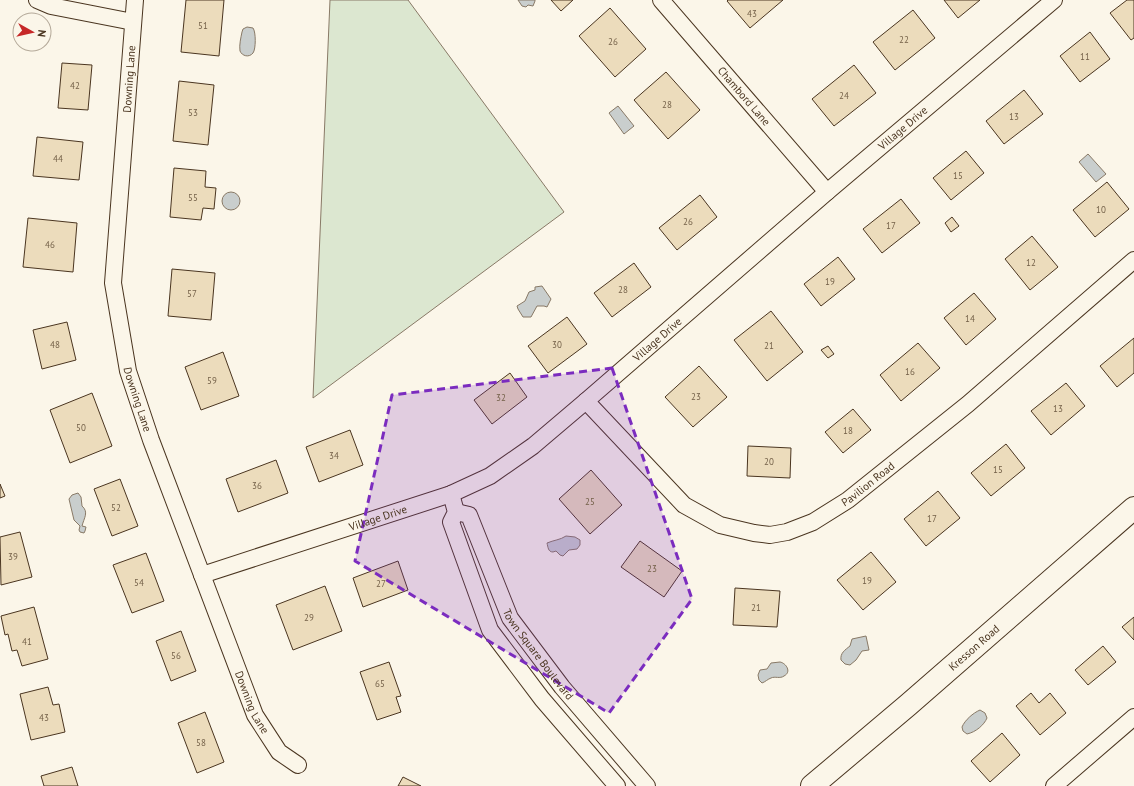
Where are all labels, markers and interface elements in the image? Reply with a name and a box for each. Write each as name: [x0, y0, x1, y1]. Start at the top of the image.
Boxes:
house number: 43: [747, 8, 757, 19]
north arrow: [12, 12, 52, 52]
house number: 51: [198, 20, 208, 31]
text: N: [34, 29, 49, 38]
house number: 22: [899, 34, 909, 45]
house number: 26: [608, 36, 618, 47]
street label: Downing Lane: [120, 44, 138, 113]
house number: 11: [1080, 51, 1090, 62]
street label: Chambord Lane: [715, 64, 774, 129]
house number: 42: [70, 80, 80, 91]
house number: 24: [839, 90, 849, 101]
house number: 28: [662, 99, 672, 110]
street label: Village Drive: [874, 103, 931, 153]
house number: 53: [188, 107, 198, 118]
house number: 13: [1009, 111, 1019, 122]
house number: 44: [53, 153, 63, 164]
house number: 15: [953, 170, 963, 181]
house number: 55: [188, 192, 198, 203]
house number: 10: [1096, 204, 1106, 215]
house number: 26: [683, 216, 693, 227]
house number: 17: [886, 220, 896, 231]
house number: 46: [45, 239, 55, 250]
house number: 12: [1026, 257, 1036, 268]
house number: 19: [825, 276, 835, 287]
house number: 28: [618, 284, 628, 295]
house number: 57: [187, 288, 197, 299]
house number: 14: [965, 313, 975, 324]
street label: Village Drive: [629, 314, 685, 365]
house number: 48: [50, 339, 60, 350]
house number: 30: [552, 339, 562, 350]
house number: 21: [764, 340, 774, 351]
street label: Downing Lane: [120, 366, 155, 434]
house number: 16: [905, 366, 915, 377]
house number: 59: [207, 375, 217, 386]
house number: 23: [691, 391, 701, 402]
house number: 32: [496, 392, 506, 403]
house number: 13: [1053, 403, 1063, 414]
house number: 50: [76, 422, 86, 433]
house number: 18: [843, 425, 853, 436]
house number: 34: [329, 450, 339, 461]
house number: 20: [764, 456, 774, 467]
street label: Pavilion Road: [839, 459, 897, 509]
house number: 15: [993, 464, 1003, 475]
house number: 36: [252, 480, 262, 491]
house number: 25: [585, 496, 595, 507]
house number: 52: [111, 502, 121, 513]
street label: Village Drive: [346, 502, 409, 534]
house number: 17: [927, 513, 937, 524]
house number: 39: [8, 551, 18, 562]
house number: 23: [647, 563, 657, 574]
house number: 19: [862, 575, 872, 586]
house number: 54: [134, 577, 144, 588]
house number: 27: [376, 578, 386, 589]
house number: 21: [751, 602, 761, 613]
street label: Town Square Boulevard: [500, 607, 577, 703]
house number: 29: [304, 612, 314, 623]
street label: Kresson Road: [945, 621, 1002, 674]
house number: 41: [22, 636, 32, 647]
house number: 56: [171, 650, 181, 661]
street label: Downing Lane: [232, 669, 272, 737]
house number: 65: [375, 678, 385, 689]
house number: 43: [39, 712, 49, 723]
house number: 58: [196, 737, 206, 748]

